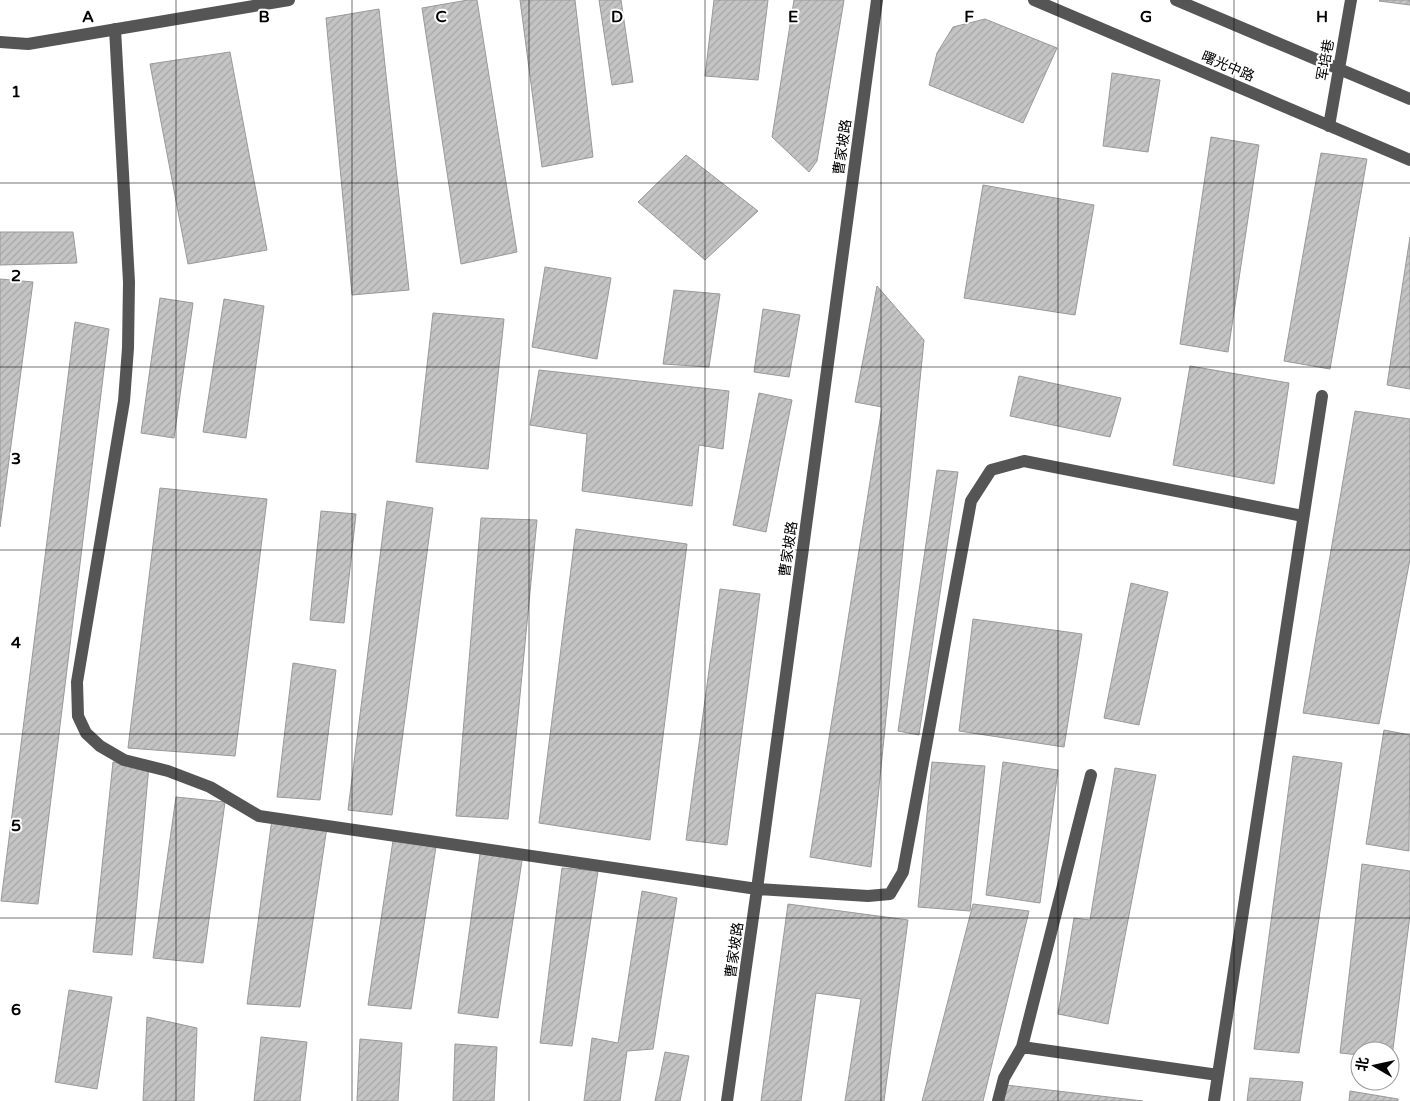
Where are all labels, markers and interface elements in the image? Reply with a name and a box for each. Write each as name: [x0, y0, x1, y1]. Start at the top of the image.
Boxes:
text: A: [82, 7, 94, 27]
text: B: [258, 7, 270, 27]
text: C: [435, 7, 447, 27]
text: D: [611, 7, 623, 27]
text: E: [788, 7, 798, 27]
text: F: [964, 7, 974, 27]
text: G: [1140, 7, 1152, 27]
text: H: [1316, 7, 1328, 27]
street label: 军培巷: [1313, 38, 1338, 82]
street label: 曙光中路: [1199, 48, 1257, 85]
text: 1: [11, 82, 21, 102]
street label: 曹家坡路: [830, 118, 855, 176]
text: 2: [11, 266, 21, 286]
text: 3: [11, 449, 21, 469]
street label: 曹家坡路: [776, 520, 801, 578]
text: 4: [11, 633, 21, 653]
text: 5: [11, 816, 21, 836]
street label: 曹家坡路: [722, 921, 747, 979]
text: 6: [11, 1000, 21, 1020]
north arrow: [1350, 1041, 1400, 1091]
text: 北: [1353, 1056, 1372, 1072]

